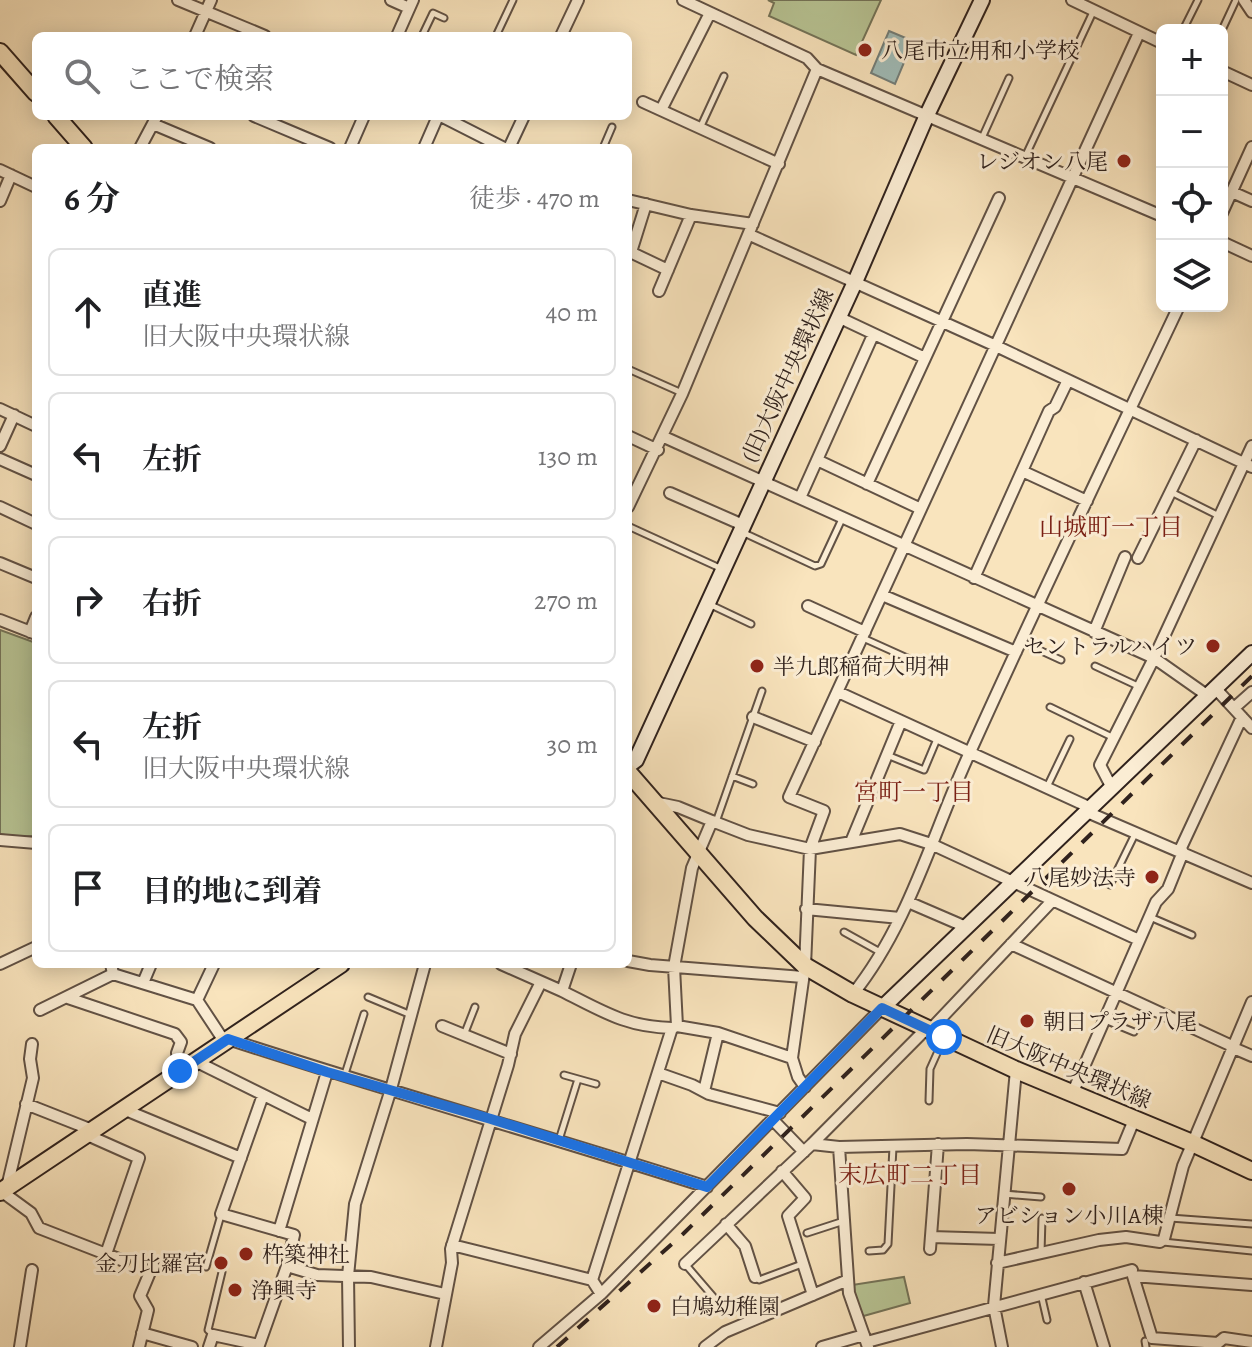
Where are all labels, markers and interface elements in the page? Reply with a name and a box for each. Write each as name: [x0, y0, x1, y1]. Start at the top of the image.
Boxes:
map controls: [1156, 24, 1228, 312]
button: +: [1156, 24, 1228, 96]
search box: [32, 32, 632, 120]
place label: 八尾市立用和小学校: [881, 36, 1079, 66]
marker: 八尾市立用和小学校: [856, 41, 874, 59]
icon: search: [60, 54, 104, 98]
text: ここで検索: [124, 59, 274, 99]
button: −: [1156, 96, 1228, 168]
place label: レジオン八尾: [977, 147, 1108, 177]
marker: レジオン八尾: [1115, 152, 1133, 170]
button: locate: [1156, 168, 1228, 240]
text: 6 分: [64, 175, 120, 222]
text: 徒歩 · 470 m: [469, 181, 600, 216]
button: layers: [1156, 240, 1228, 312]
text: 直進: [142, 275, 202, 315]
street label: (旧)大阪中央環状線: [735, 284, 841, 467]
icon: ahead: [66, 290, 110, 334]
text: 40 m: [546, 295, 598, 330]
text: 旧大阪中央環状線: [142, 319, 350, 354]
icon: left: [66, 434, 110, 478]
text: 左折: [142, 439, 202, 479]
text: 130 m: [538, 439, 598, 474]
district label: 山城町一丁目: [1039, 511, 1183, 543]
icon: right: [66, 578, 110, 622]
text: 右折: [142, 583, 202, 623]
text: 270 m: [534, 583, 598, 618]
place label: セントラルハイツ: [1023, 632, 1197, 662]
marker: セントラルハイツ: [1204, 637, 1222, 655]
place label: 半九郎稲荷大明神: [773, 652, 949, 682]
marker: 半九郎稲荷大明神: [748, 657, 766, 675]
text: 左折: [142, 707, 202, 747]
icon: left: [66, 722, 110, 766]
text: 30 m: [547, 727, 598, 762]
text: 旧大阪中央環状線: [142, 751, 350, 786]
district label: 宮町一丁目: [854, 776, 974, 808]
place label: 八尾妙法寺: [1026, 863, 1136, 893]
icon: arrive: [66, 866, 110, 910]
marker: 八尾妙法寺: [1143, 868, 1161, 886]
text: 目的地に到着: [142, 871, 322, 911]
place label: 朝日プラザ八尾: [1043, 1007, 1197, 1037]
marker: 朝日プラザ八尾: [1018, 1012, 1036, 1030]
route start: [926, 1019, 962, 1055]
street label: 旧大阪中央環状線: [982, 1020, 1155, 1116]
route end: [162, 1053, 198, 1089]
district label: 末広町二丁目: [838, 1159, 982, 1191]
marker: アビション小川A棟: [1060, 1180, 1078, 1198]
place label: アビション小川A棟: [975, 1201, 1163, 1231]
place label: 杵築神社: [262, 1240, 350, 1270]
marker: 杵築神社: [237, 1245, 255, 1263]
place label: 金刀比羅宮: [95, 1249, 205, 1279]
marker: 金刀比羅宮: [212, 1254, 230, 1272]
place label: 浄興寺: [251, 1276, 317, 1306]
marker: 浄興寺: [226, 1281, 244, 1299]
place label: 白鳩幼稚園: [670, 1292, 780, 1322]
marker: 白鳩幼稚園: [645, 1297, 663, 1315]

